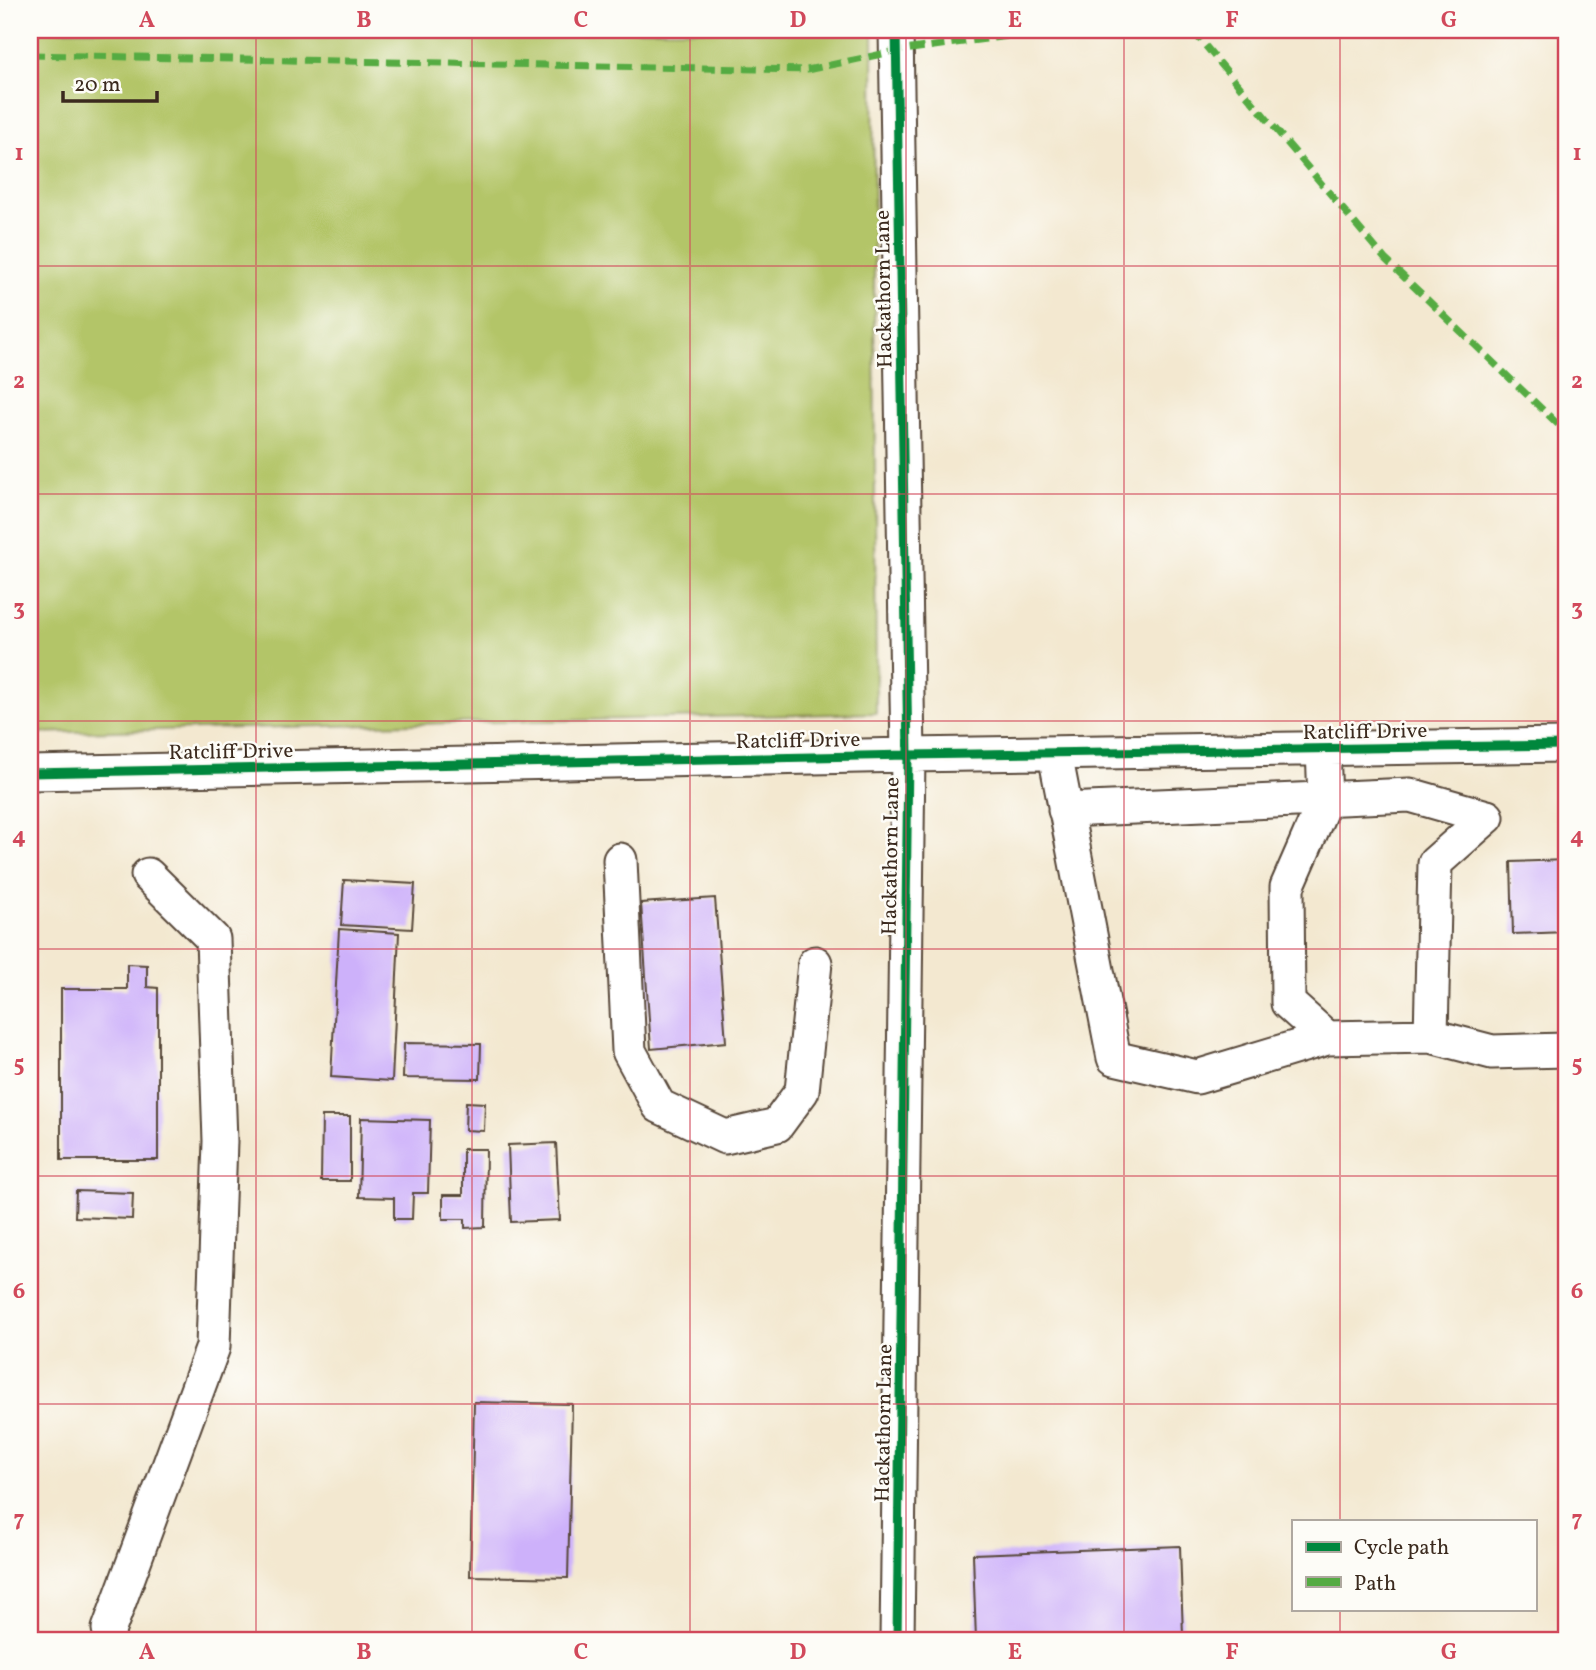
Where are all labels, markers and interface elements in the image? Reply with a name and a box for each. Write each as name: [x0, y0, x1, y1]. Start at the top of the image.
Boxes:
text: A: [139, 5, 155, 37]
text: B: [356, 5, 372, 37]
text: C: [574, 5, 588, 37]
text: D: [790, 5, 807, 37]
text: E: [1008, 5, 1022, 37]
text: F: [1225, 5, 1239, 37]
text: G: [1441, 5, 1457, 37]
scale bar: [63, 60, 158, 104]
text: 20 m: [74, 71, 120, 100]
text: 1: [14, 138, 24, 170]
text: 1: [1572, 138, 1582, 170]
street label: Hackathorn Lane: [869, 210, 900, 368]
text: 2: [13, 366, 25, 398]
text: 2: [1571, 366, 1583, 398]
text: 3: [13, 593, 25, 625]
text: 3: [1571, 593, 1583, 625]
street label: Ratcliff Drive: [1302, 717, 1428, 748]
street label: Ratcliff Drive: [735, 726, 861, 757]
street label: Ratcliff Drive: [168, 737, 294, 768]
street label: Hackathorn Lane: [876, 777, 907, 935]
text: 4: [12, 821, 26, 853]
text: 4: [1570, 821, 1584, 853]
text: 5: [13, 1049, 25, 1081]
text: 5: [1571, 1049, 1583, 1081]
text: 6: [13, 1276, 25, 1308]
text: 6: [1571, 1276, 1583, 1308]
street label: Hackathorn Lane: [869, 1344, 900, 1502]
text: 7: [14, 1504, 25, 1536]
text: 7: [1572, 1504, 1583, 1536]
legend: [1292, 1520, 1536, 1610]
text: Cycle path: [1354, 1534, 1449, 1563]
text: Path: [1354, 1570, 1396, 1599]
text: A: [139, 1637, 155, 1669]
text: B: [356, 1637, 372, 1669]
text: C: [574, 1637, 588, 1669]
text: D: [790, 1637, 807, 1669]
text: E: [1008, 1637, 1022, 1669]
text: F: [1225, 1637, 1239, 1669]
text: G: [1441, 1637, 1457, 1669]

